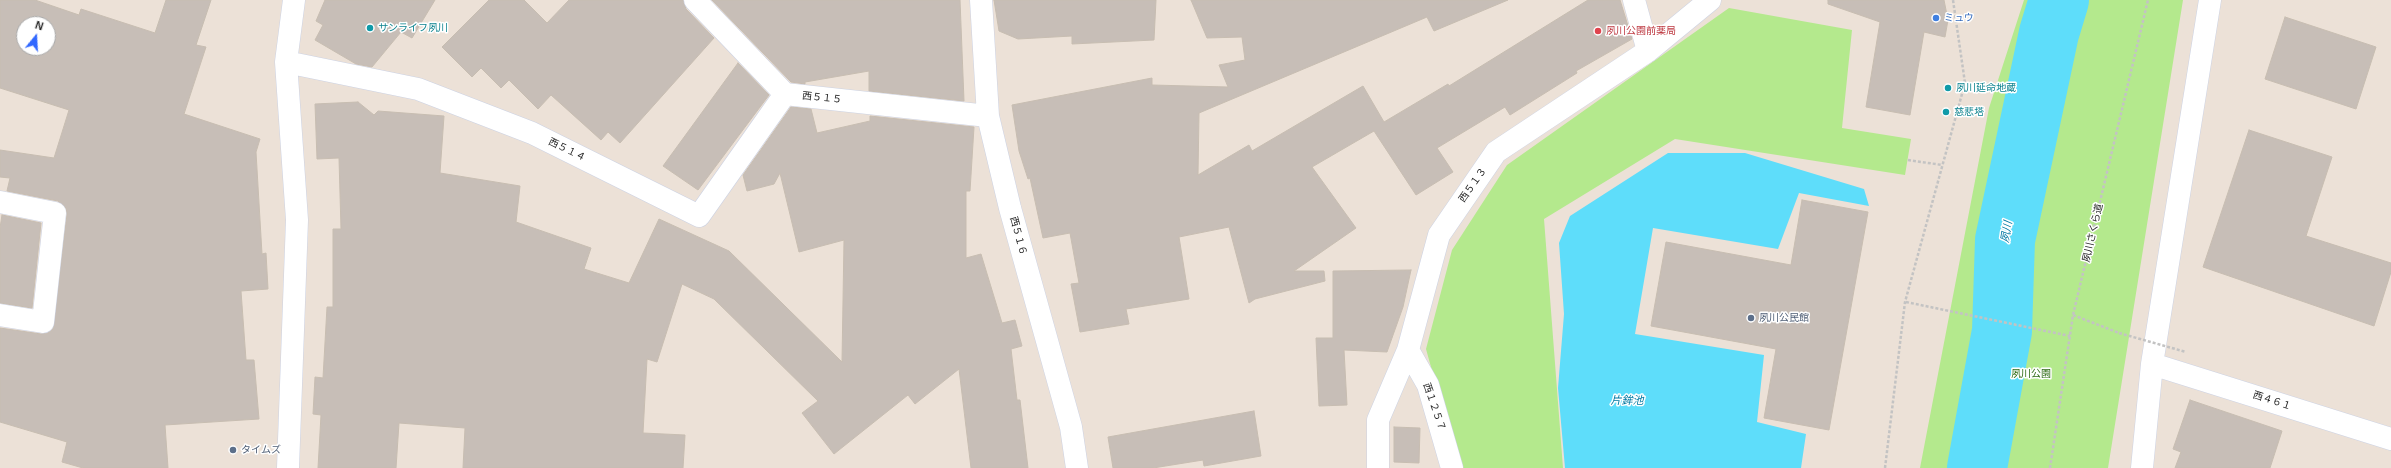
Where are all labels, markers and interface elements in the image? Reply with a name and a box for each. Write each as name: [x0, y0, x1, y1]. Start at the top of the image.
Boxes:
place label: ミュウ: [1944, 12, 1974, 24]
marker: ミュウ: [1931, 13, 1941, 23]
north arrow: [16, 16, 56, 56]
text: N: [34, 19, 45, 32]
place label: サンライフ夙川: [378, 22, 448, 34]
marker: サンライフ夙川: [365, 23, 375, 33]
place label: 夙川公園前薬局: [1606, 25, 1676, 37]
marker: 夙川公園前薬局: [1593, 26, 1603, 36]
place label: 夙川延命地蔵: [1956, 82, 2016, 94]
marker: 夙川延命地蔵: [1943, 83, 1953, 93]
street label: 西５１５: [801, 90, 843, 106]
place label: 慈悲塔: [1954, 106, 1984, 118]
marker: 慈悲塔: [1941, 107, 1951, 117]
street label: 西５１４: [546, 136, 588, 164]
street label: 西５１３: [1457, 165, 1489, 205]
street label: 夙川さくら道: [2080, 202, 2106, 264]
street label: 西５１６: [1007, 215, 1029, 257]
water label: 夙川: [1999, 220, 2015, 244]
place label: 夙川公民館: [1759, 312, 1809, 324]
marker: 夙川公民館: [1746, 313, 1756, 323]
park label: 夙川公園: [2011, 368, 2051, 380]
street label: 西１２５７: [1420, 381, 1448, 433]
street label: 西４６１: [2251, 389, 2293, 413]
water label: 片鉾池: [1611, 394, 1643, 408]
place label: タイムズ: [241, 444, 281, 456]
marker: タイムズ: [228, 445, 238, 455]

